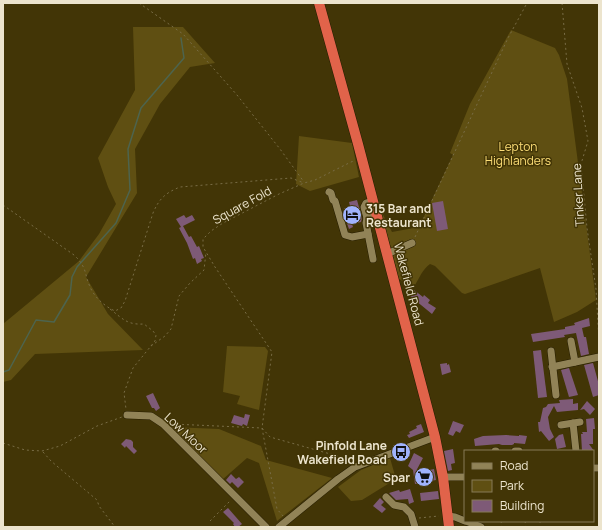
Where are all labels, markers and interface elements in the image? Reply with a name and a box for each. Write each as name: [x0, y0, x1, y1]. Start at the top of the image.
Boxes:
park label: Lepton Highlanders: [485, 138, 551, 169]
street label: Tinker Lane: [568, 163, 588, 227]
street label: Square Fold: [210, 182, 274, 228]
place label: 315 Bar and Restaurant: [366, 200, 432, 231]
hotel icon: 315 Bar and Restaurant: [341, 204, 363, 226]
street label: Wakefield Road: [390, 241, 428, 327]
street label: Low Moor: [161, 409, 212, 458]
place label: Pinfold Lane Wakefield Road: [297, 437, 387, 468]
bus stop icon: Pinfold Lane Wakefield Road: [390, 441, 412, 463]
legend: [464, 450, 594, 522]
text: Road: [500, 457, 528, 474]
supermarket icon: Spar: [413, 466, 435, 488]
place label: Spar: [383, 469, 410, 486]
text: Park: [500, 477, 525, 494]
text: Building: [500, 497, 544, 514]

